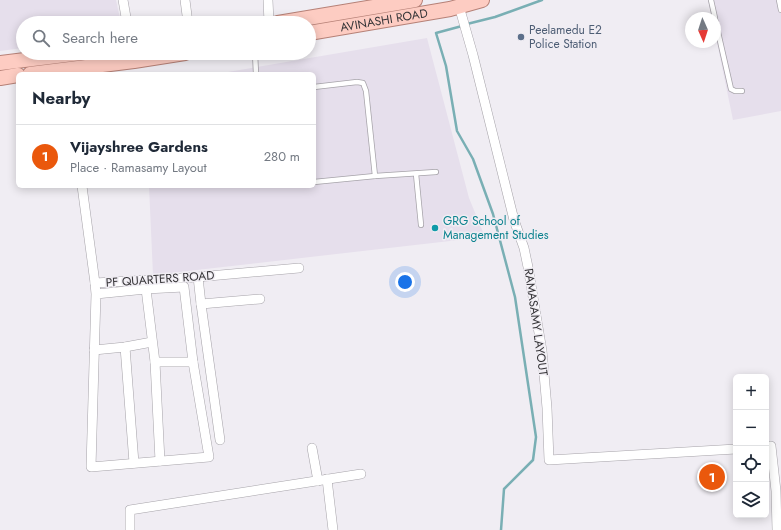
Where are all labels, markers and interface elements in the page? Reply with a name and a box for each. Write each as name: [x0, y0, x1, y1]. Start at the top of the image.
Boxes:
street label: AVINASHI ROAD: [339, 4, 429, 37]
north arrow: [685, 12, 721, 48]
search box: [16, 16, 316, 60]
place label: Peelamedu E2 Police Station: [529, 21, 602, 53]
icon: search: [30, 27, 52, 49]
text: Search here: [62, 27, 138, 49]
marker: Peelamedu E2 Police Station: [516, 32, 526, 42]
text: Nearby: [32, 86, 90, 110]
text: Vijayshree Gardens: [70, 136, 208, 158]
text: 1: [42, 147, 48, 166]
text: 280 m: [264, 147, 300, 166]
text: Place · Ramasamy Layout: [70, 158, 207, 177]
place label: GRG School of Management Studies: [443, 212, 549, 244]
marker: GRG School of Management Studies: [430, 223, 440, 233]
street label: PF QUARTERS ROAD: [105, 266, 215, 292]
street label: RAMASAMY LAYOUT: [520, 267, 553, 377]
your location: [395, 272, 415, 292]
map controls: [733, 374, 769, 518]
button: +: [733, 374, 769, 410]
button: −: [733, 410, 769, 446]
button: locate: [733, 446, 769, 482]
pin: 1: [699, 462, 725, 492]
button: layers: [733, 482, 769, 518]

